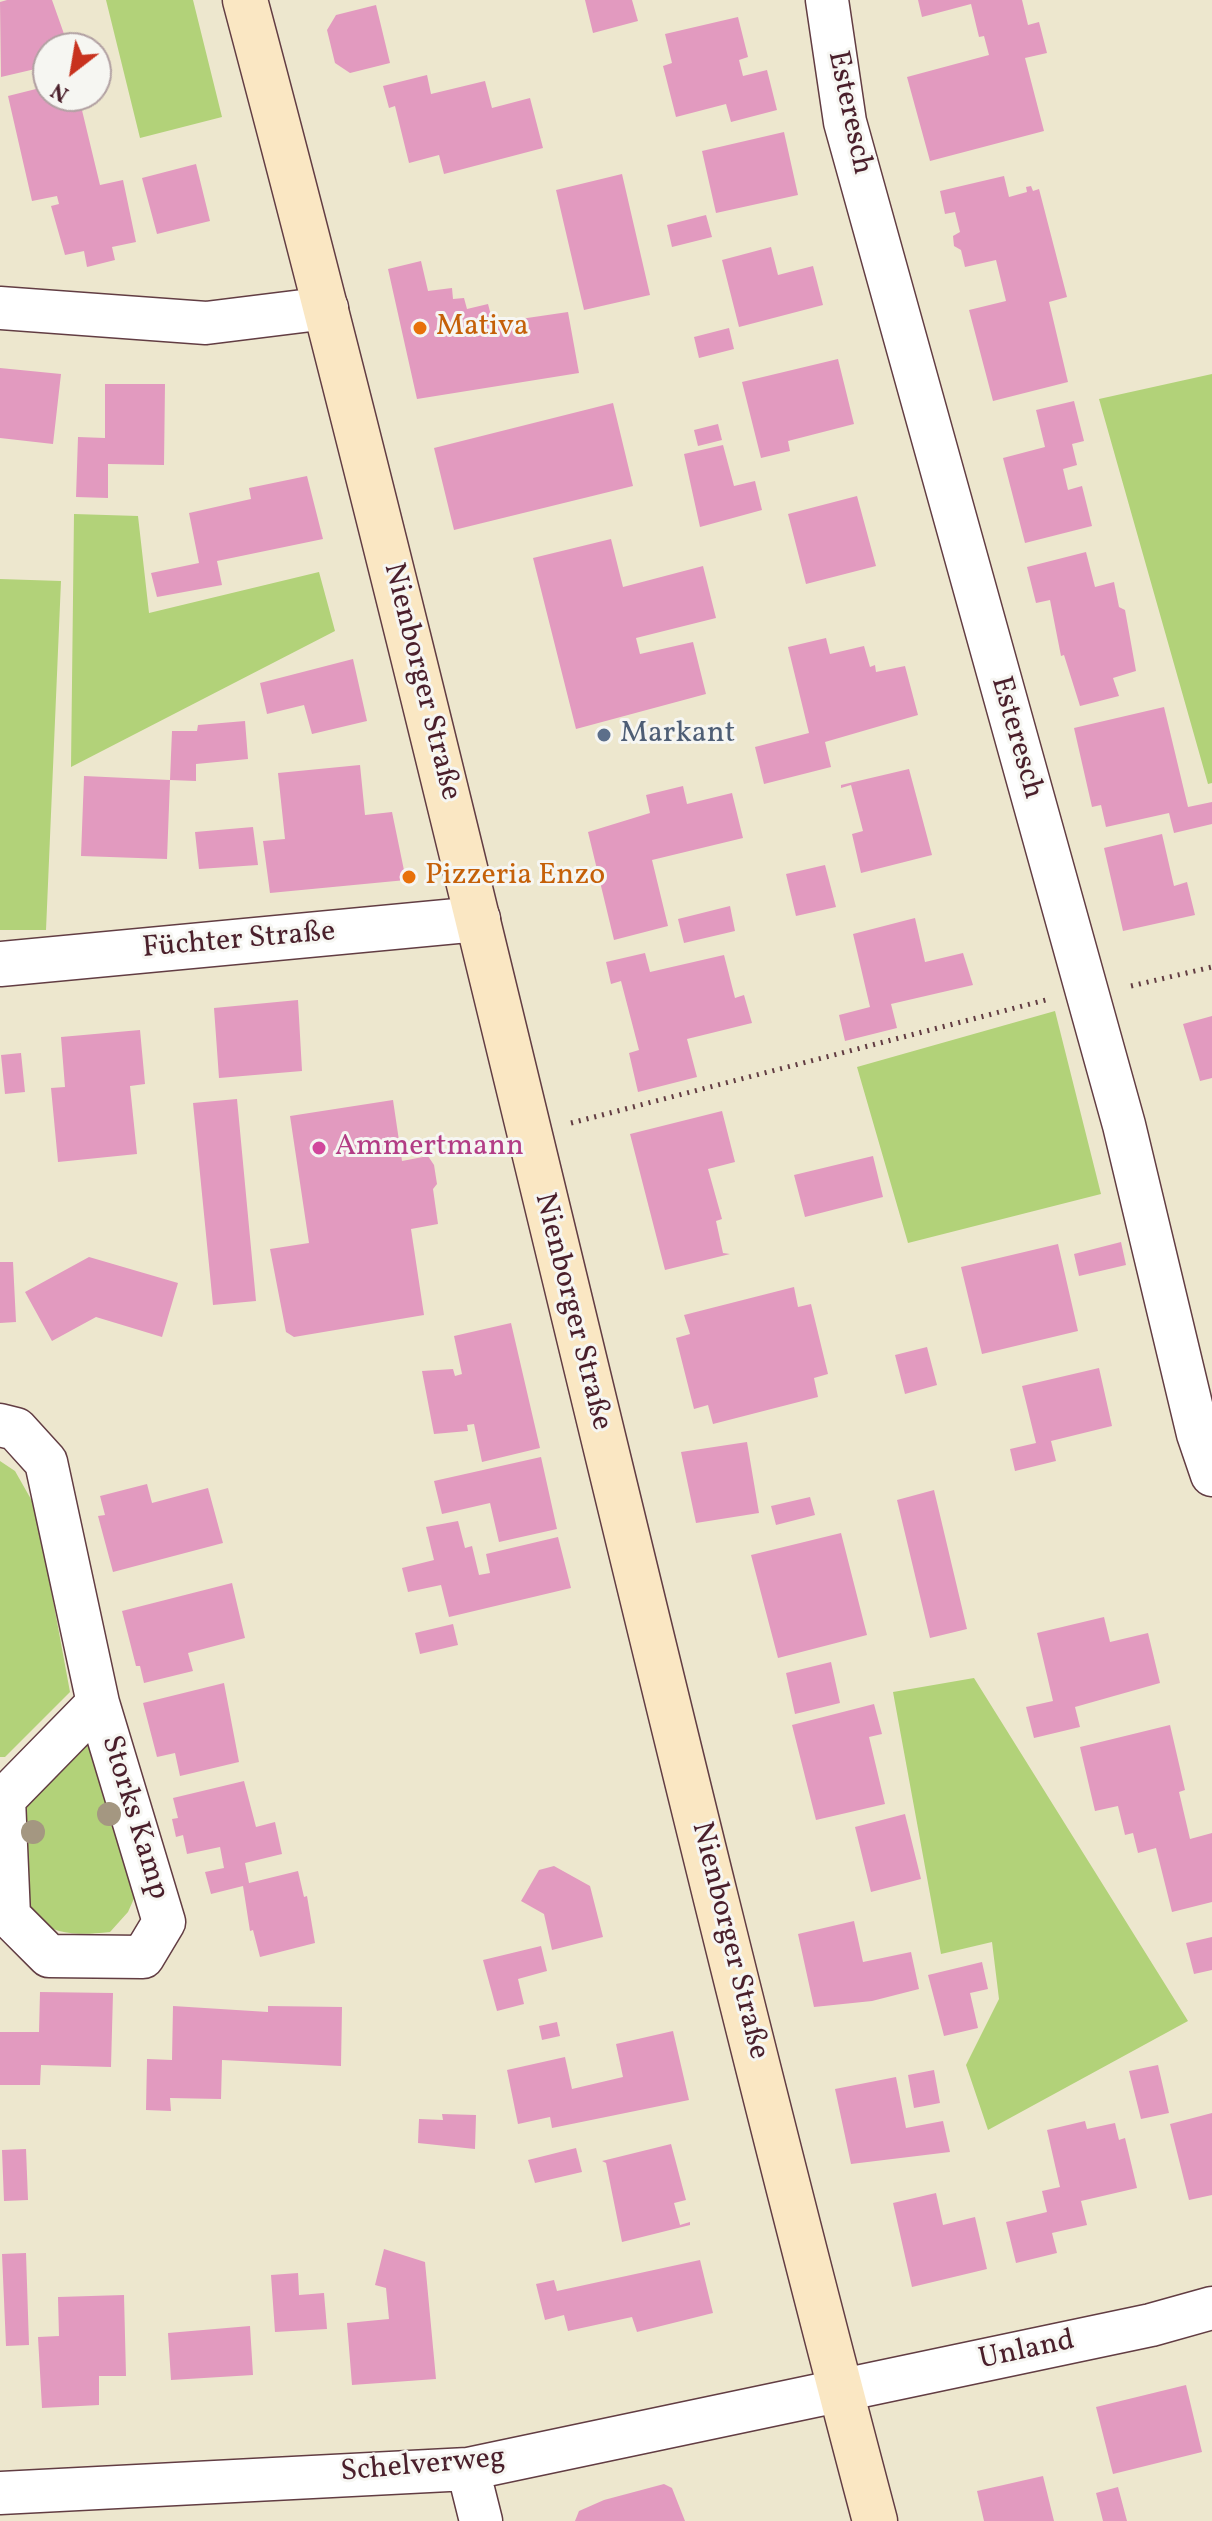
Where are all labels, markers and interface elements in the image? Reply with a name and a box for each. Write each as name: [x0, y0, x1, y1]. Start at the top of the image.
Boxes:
north arrow: [32, 32, 112, 112]
street label: Esteresch: [817, 48, 879, 178]
text: N: [46, 74, 75, 109]
place label: Mativa: [436, 310, 529, 346]
marker: Mativa: [411, 319, 429, 337]
street label: Nienborger Straße: [373, 560, 467, 804]
street label: Esteresch: [980, 673, 1050, 803]
place label: Markant: [620, 717, 735, 753]
marker: Markant: [595, 726, 613, 744]
place label: Pizzeria Enzo: [425, 859, 605, 895]
marker: Pizzeria Enzo: [400, 868, 418, 886]
street label: Füchter Straße: [141, 916, 337, 968]
place label: Ammertmann: [335, 1130, 524, 1166]
marker: Ammertmann: [310, 1139, 328, 1157]
street label: Nienborger Straße: [524, 1190, 618, 1434]
street label: Storks Kamp: [91, 1732, 175, 1904]
street label: Nienborger Straße: [681, 1819, 775, 2063]
street label: Unland: [976, 2324, 1078, 2380]
street label: Schelverweg: [339, 2442, 507, 2492]

